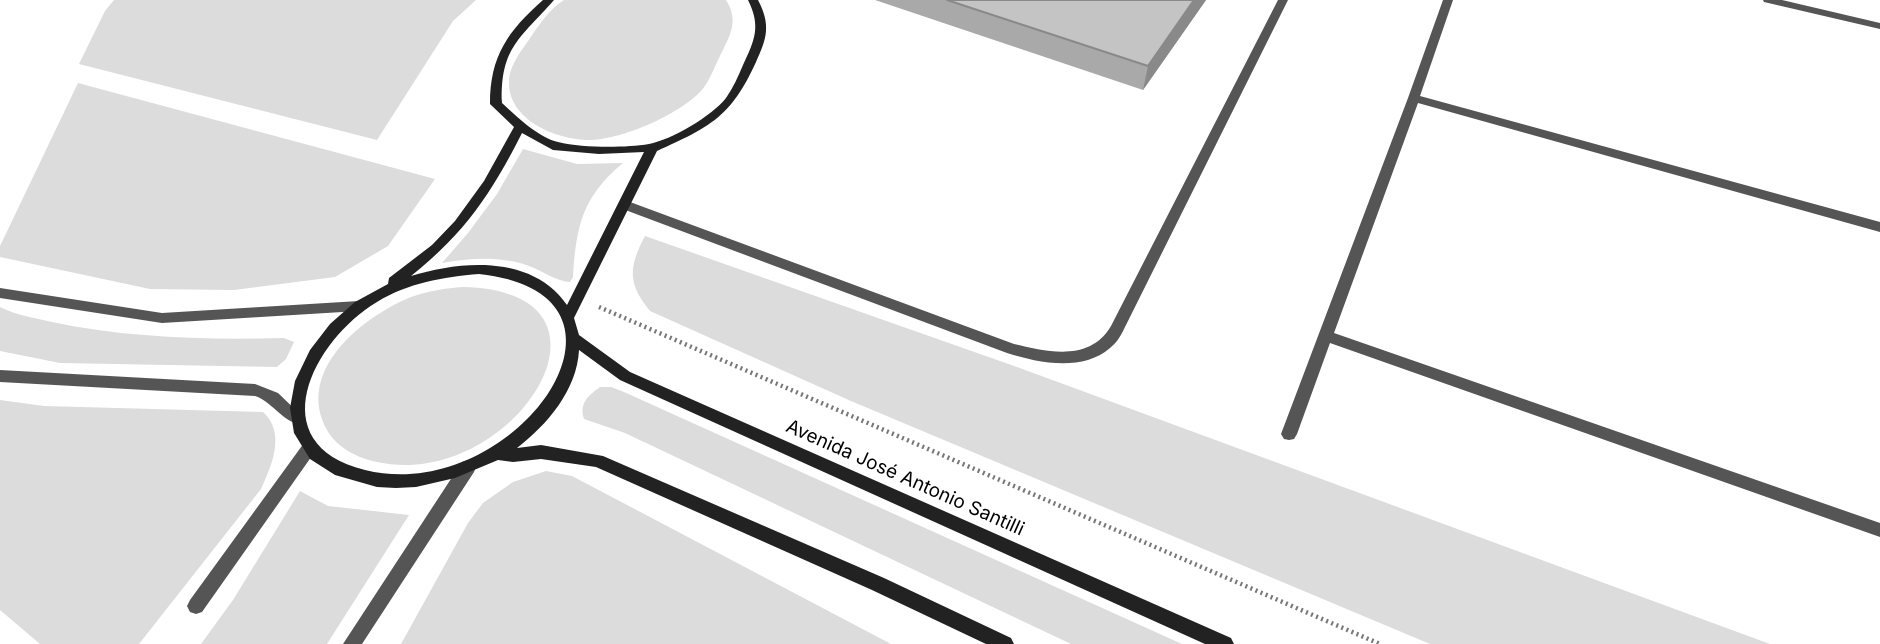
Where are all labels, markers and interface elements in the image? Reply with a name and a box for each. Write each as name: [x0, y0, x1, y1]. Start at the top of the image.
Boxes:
street label: Avenida José Antonio Santilli: [782, 415, 1028, 541]

